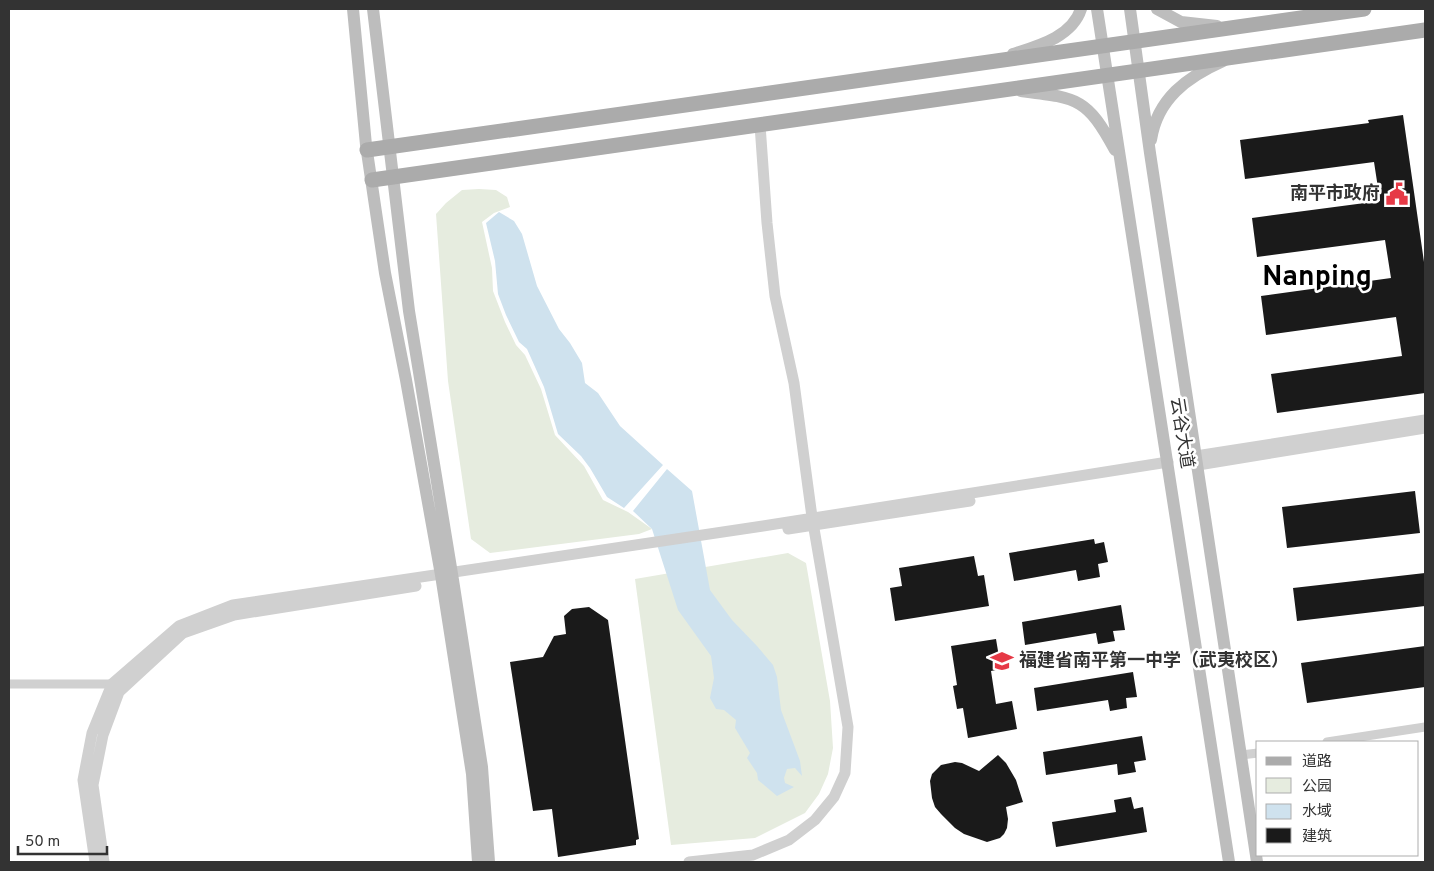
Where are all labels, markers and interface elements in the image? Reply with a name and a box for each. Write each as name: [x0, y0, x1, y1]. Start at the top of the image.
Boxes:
public building icon: 南平市政府: [1384, 181, 1410, 207]
place label: 南平市政府: [1290, 182, 1380, 206]
district label: Nanping: [1262, 260, 1372, 296]
street label: 云谷大道: [1164, 396, 1198, 470]
school or university icon: 福建省南平第一中学（武夷校区）: [989, 648, 1015, 674]
place label: 福建省南平第一中学（武夷校区）: [1019, 650, 1289, 673]
legend: [1256, 741, 1419, 856]
text: 道路: [1302, 753, 1332, 772]
text: 公园: [1302, 778, 1332, 797]
text: 水域: [1302, 803, 1332, 822]
scale bar: [18, 824, 106, 856]
text: 建筑: [1302, 828, 1332, 847]
text: 50 m: [25, 833, 60, 852]

